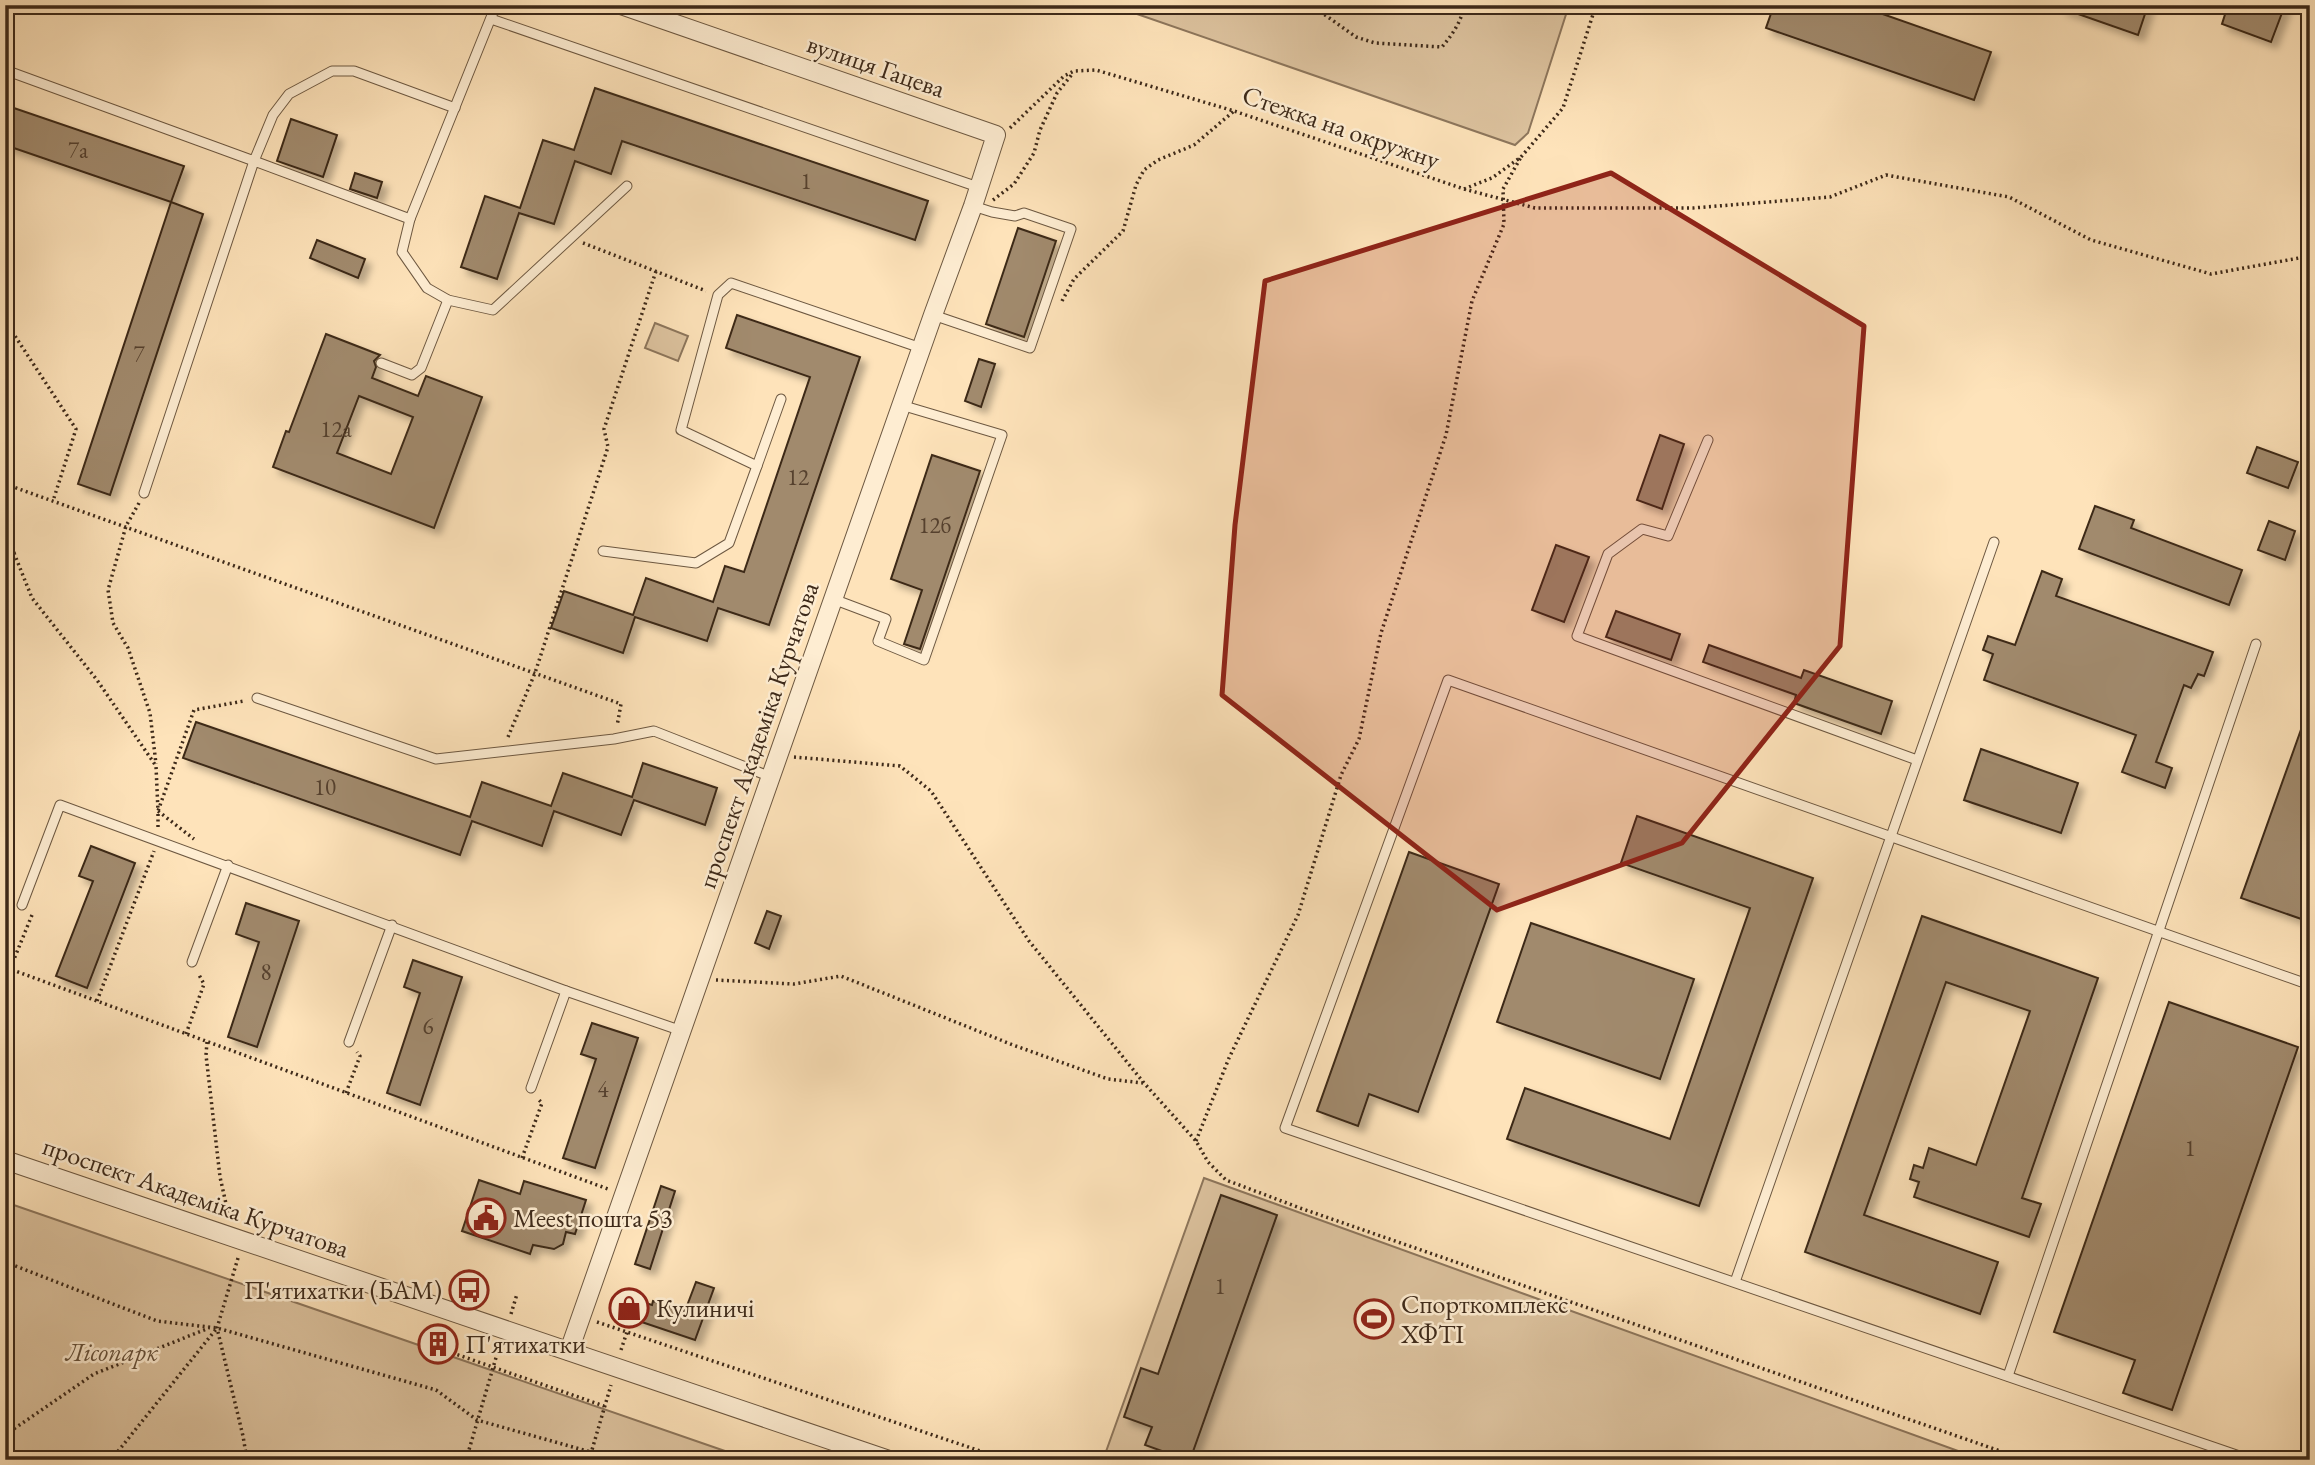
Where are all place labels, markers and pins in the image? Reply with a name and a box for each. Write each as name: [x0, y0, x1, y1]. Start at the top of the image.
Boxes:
public building icon: Meest пошта 53: [465, 1197, 507, 1239]
place label: Meest пошта 53: [513, 1201, 673, 1235]
bus stop icon: П'ятихатки (БАМ): [448, 1269, 490, 1311]
place label: П'ятихатки (БАМ): [244, 1273, 442, 1307]
shop icon: Кулиничі: [608, 1287, 650, 1329]
place label: Спорткомплекс ХФТІ: [1400, 1287, 1569, 1351]
place label: Кулиничі: [656, 1291, 754, 1325]
sports icon: Спорткомплекс ХФТІ: [1353, 1298, 1395, 1340]
building icon: П'ятихатки: [417, 1323, 459, 1365]
place label: П'ятихатки: [465, 1327, 586, 1361]

